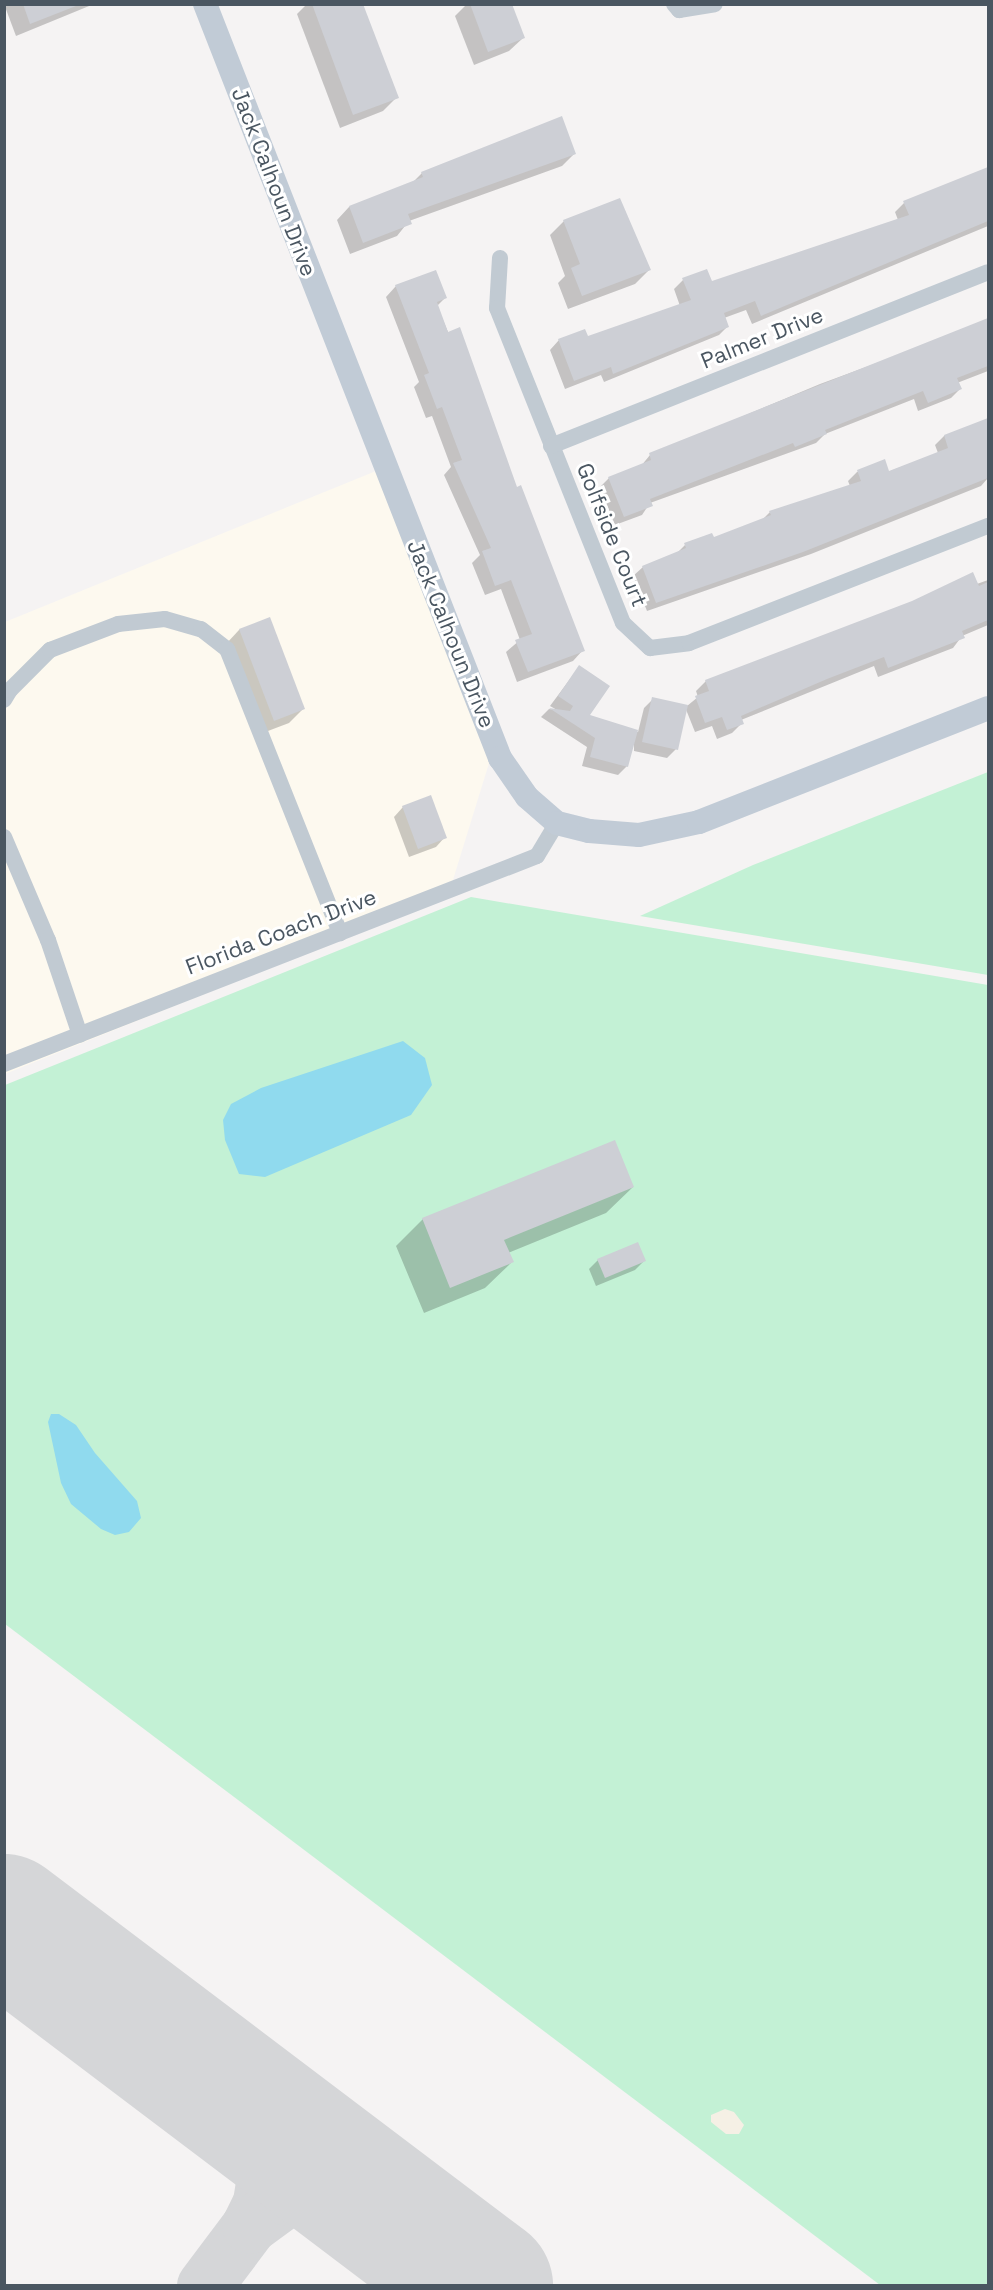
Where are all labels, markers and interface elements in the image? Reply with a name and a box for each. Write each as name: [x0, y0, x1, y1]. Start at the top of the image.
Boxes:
street label: Jack Calhoun Drive: [226, 84, 322, 280]
street label: Palmer Drive: [697, 301, 827, 375]
street label: Golfside Court: [571, 459, 653, 611]
street label: Jack Calhoun Drive: [401, 536, 501, 732]
street label: Florida Coach Drive: [182, 883, 380, 981]

